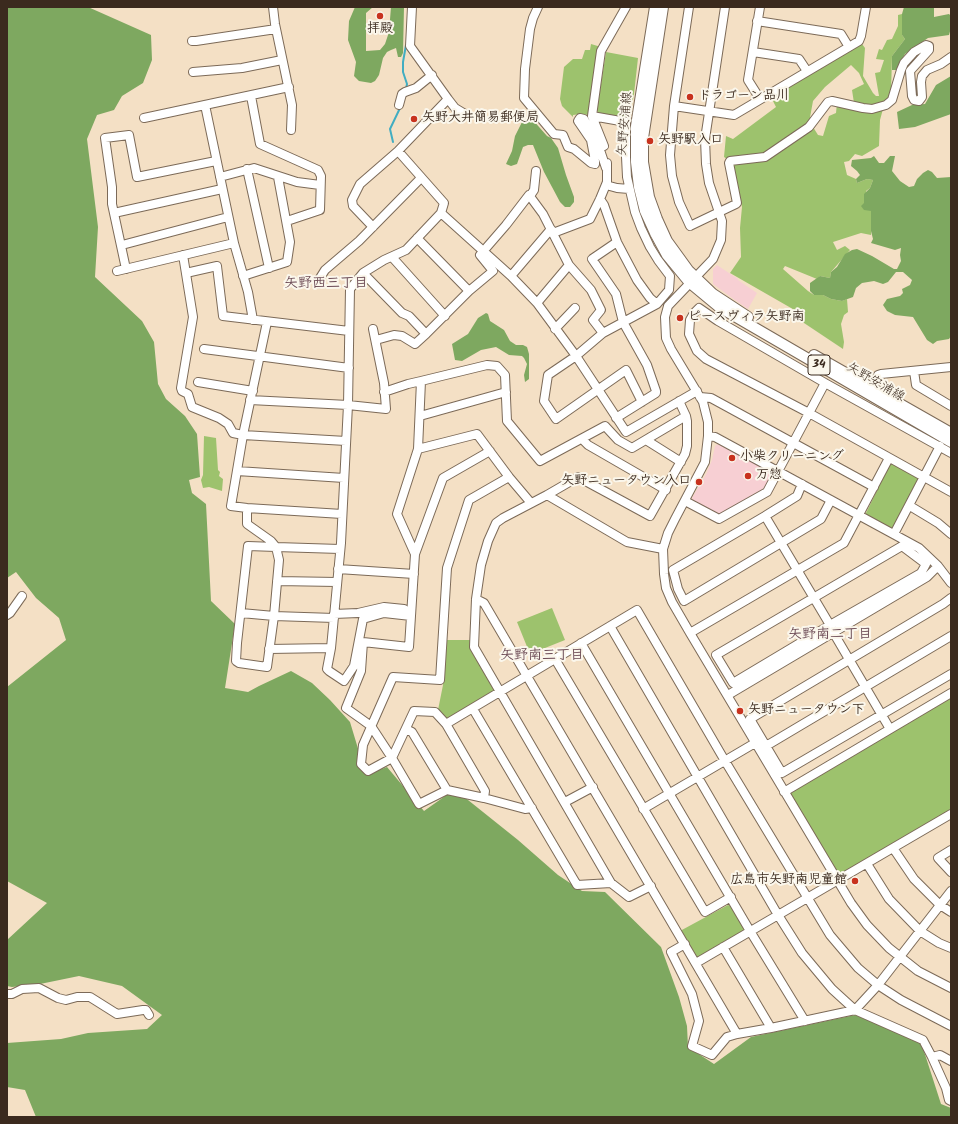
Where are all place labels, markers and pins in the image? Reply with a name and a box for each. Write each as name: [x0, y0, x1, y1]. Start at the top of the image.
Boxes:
marker: 拝殿: [375, 11, 385, 21]
place label: 拝殿: [367, 22, 393, 38]
place label: ドラゴーン品川: [698, 89, 789, 105]
marker: ドラゴーン品川: [685, 92, 695, 102]
place label: 矢野大井簡易郵便局: [422, 111, 539, 127]
marker: 矢野大井簡易郵便局: [409, 114, 419, 124]
place label: 矢野駅入口: [658, 133, 723, 149]
marker: 矢野駅入口: [645, 136, 655, 146]
place label: ピースヴィラ矢野南: [688, 310, 804, 326]
marker: ピースヴィラ矢野南: [675, 313, 685, 323]
place label: 小柴クリーニング: [740, 450, 844, 466]
marker: 小柴クリーニング: [727, 453, 737, 463]
place label: 万惣: [756, 468, 782, 484]
marker: 万惣: [743, 471, 753, 481]
place label: 矢野ニュータウン入口: [561, 474, 691, 490]
marker: 矢野ニュータウン入口: [694, 477, 704, 487]
place label: 矢野ニュータウン下: [748, 703, 865, 719]
marker: 矢野ニュータウン下: [735, 706, 745, 716]
place label: 広島市矢野南児童館: [730, 873, 847, 889]
marker: 広島市矢野南児童館: [850, 876, 860, 886]

